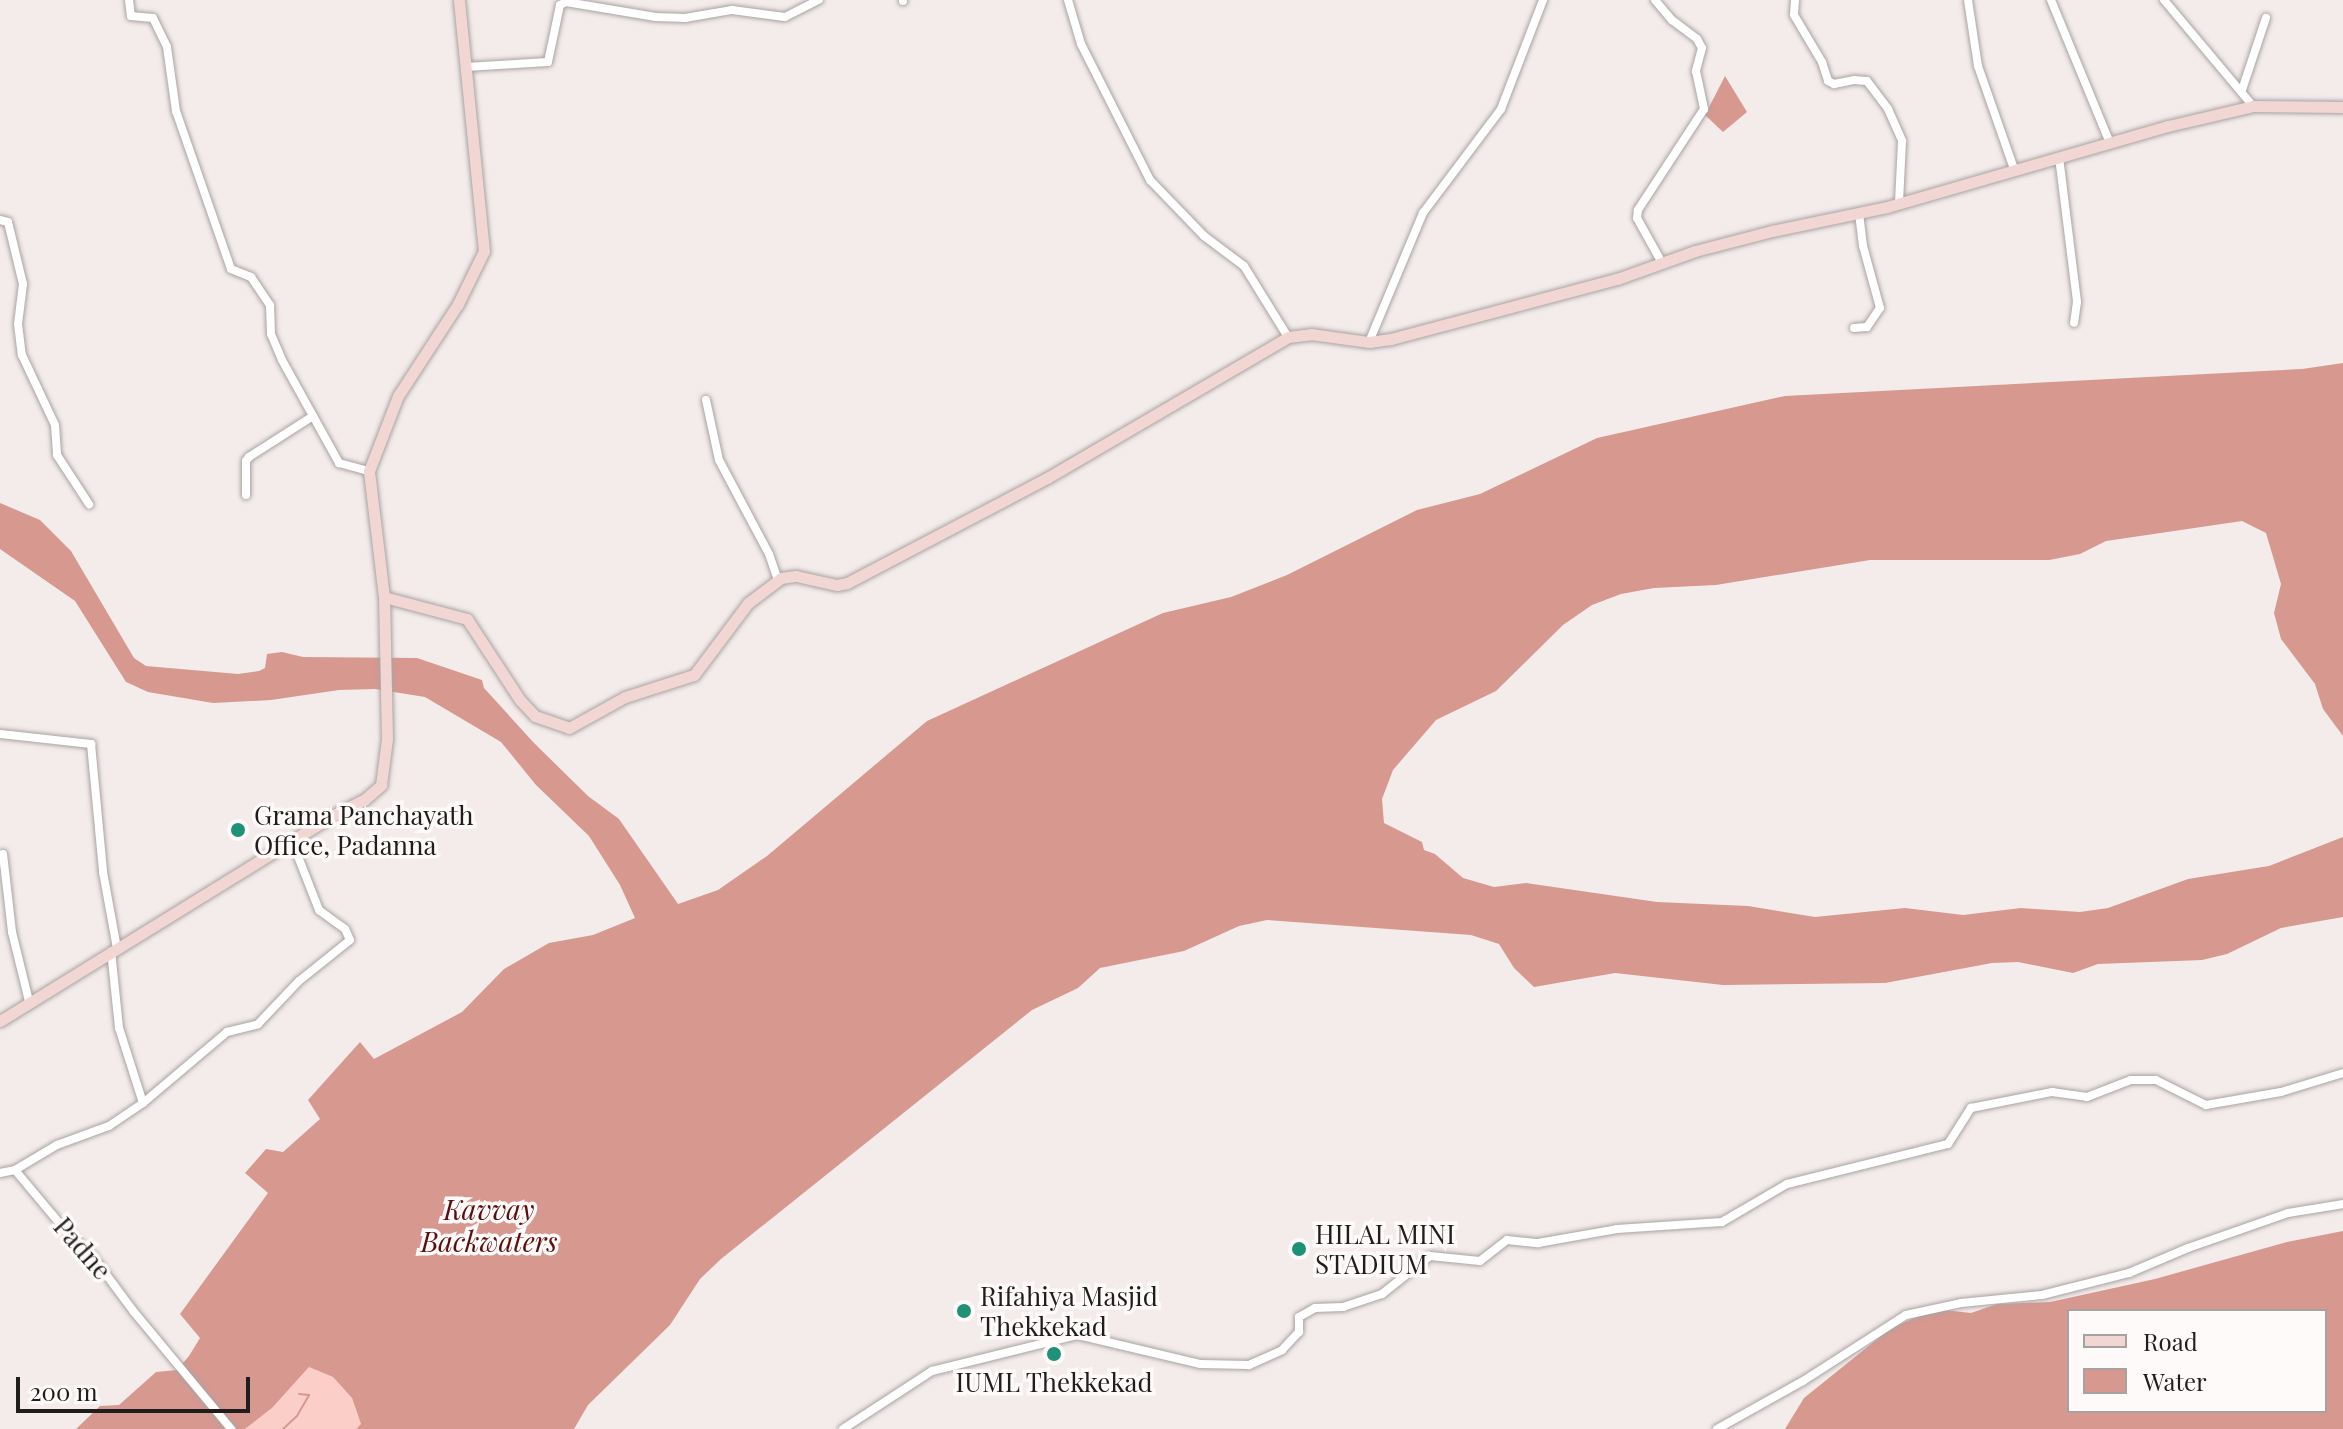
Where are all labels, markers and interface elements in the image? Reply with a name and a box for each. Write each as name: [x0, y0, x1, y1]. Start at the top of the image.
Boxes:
place label: Grama Panchayath Office, Padanna: [254, 799, 474, 860]
marker: Grama Panchayath Office, Padanna: [229, 821, 247, 839]
water label: Kavvay Backwaters: [421, 1192, 557, 1258]
street label: Padne: [48, 1211, 118, 1285]
place label: HILAL MINI STADIUM: [1315, 1218, 1455, 1280]
marker: HILAL MINI STADIUM: [1290, 1240, 1308, 1258]
place label: Rifahiya Masjid Thekkekad: [980, 1280, 1158, 1342]
marker: Rifahiya Masjid Thekkekad: [955, 1302, 973, 1320]
legend: [2067, 1309, 2327, 1413]
text: Road: [2143, 1325, 2198, 1357]
marker: IUML Thekkekad: [1045, 1345, 1063, 1363]
scale bar: [20, 1361, 254, 1411]
text: Water: [2143, 1365, 2207, 1397]
place label: IUML Thekkekad: [955, 1366, 1153, 1398]
text: 200 m: [30, 1375, 98, 1407]

